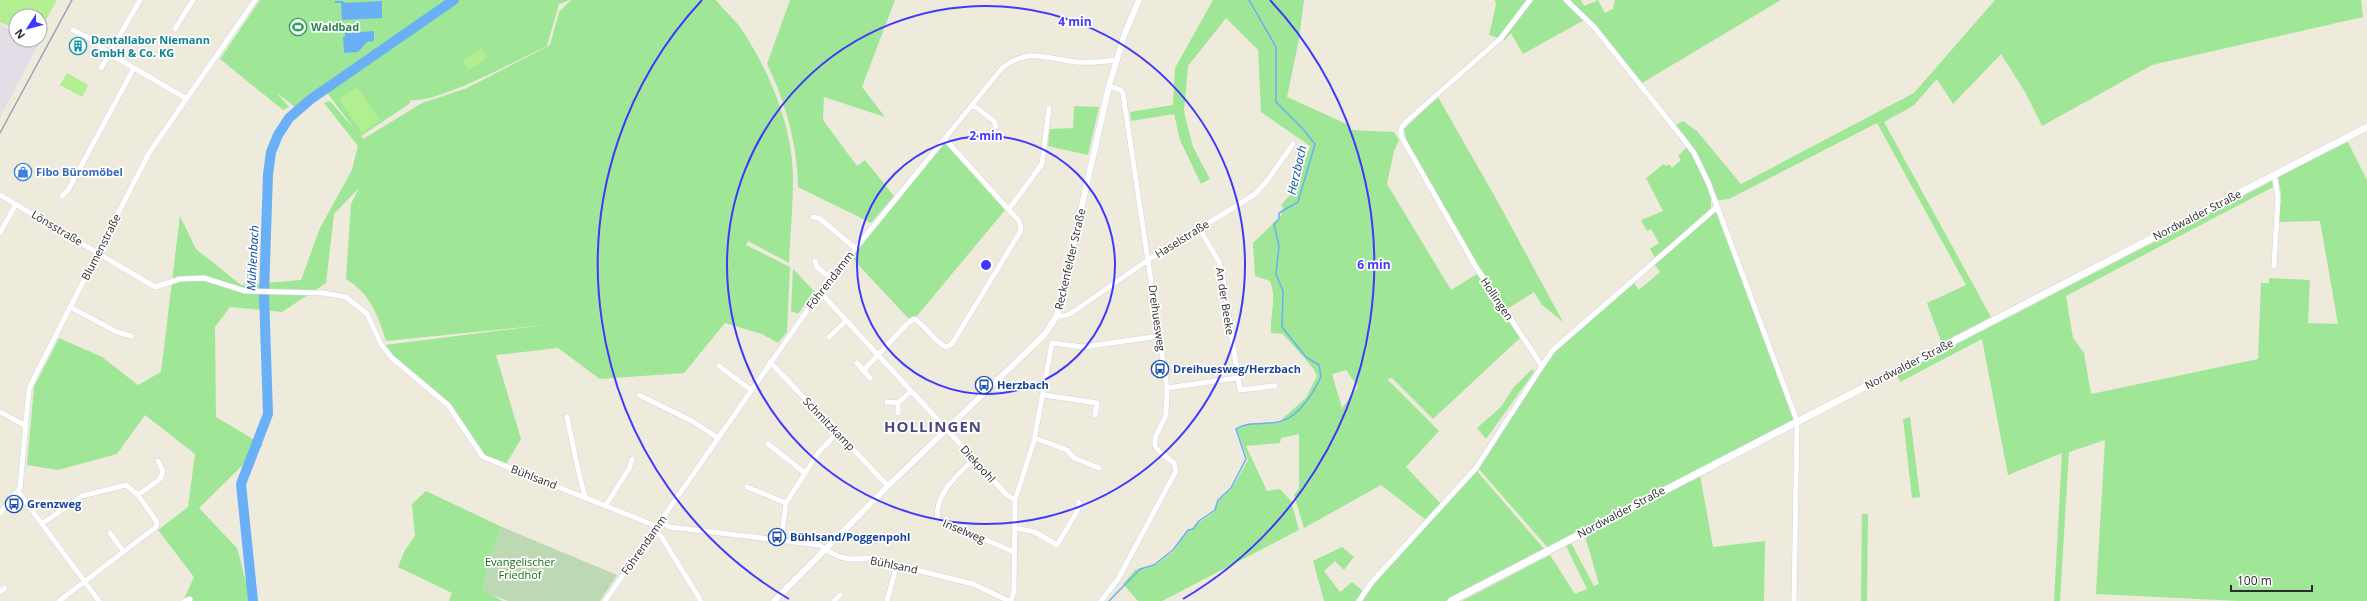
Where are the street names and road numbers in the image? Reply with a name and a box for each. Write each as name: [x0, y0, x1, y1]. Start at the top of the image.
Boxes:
street label: Nordwalder Straße: [2150, 186, 2244, 243]
street label: Lönsstraße: [29, 206, 86, 249]
street label: Reckenfelder Straße: [1051, 207, 1088, 311]
street label: Blumenstraße: [77, 211, 124, 282]
street label: Haselstraße: [1152, 216, 1212, 261]
street label: Föhrendamm: [802, 248, 857, 312]
street label: An der Beeke: [1213, 266, 1238, 336]
street label: Hollingen: [1478, 274, 1517, 323]
street label: Dreihuesweg: [1145, 284, 1170, 352]
street label: Nordwalder Straße: [1862, 335, 1956, 392]
street label: Schmitzkamp: [800, 394, 859, 454]
street label: Diekpohl: [958, 442, 999, 486]
street label: Bühlsand: [509, 461, 559, 492]
street label: Nordwalder Straße: [1574, 482, 1667, 541]
street label: Föhrendamm: [617, 512, 670, 578]
street label: Inselweg: [941, 515, 988, 546]
street label: Bühlsand: [869, 552, 919, 577]

